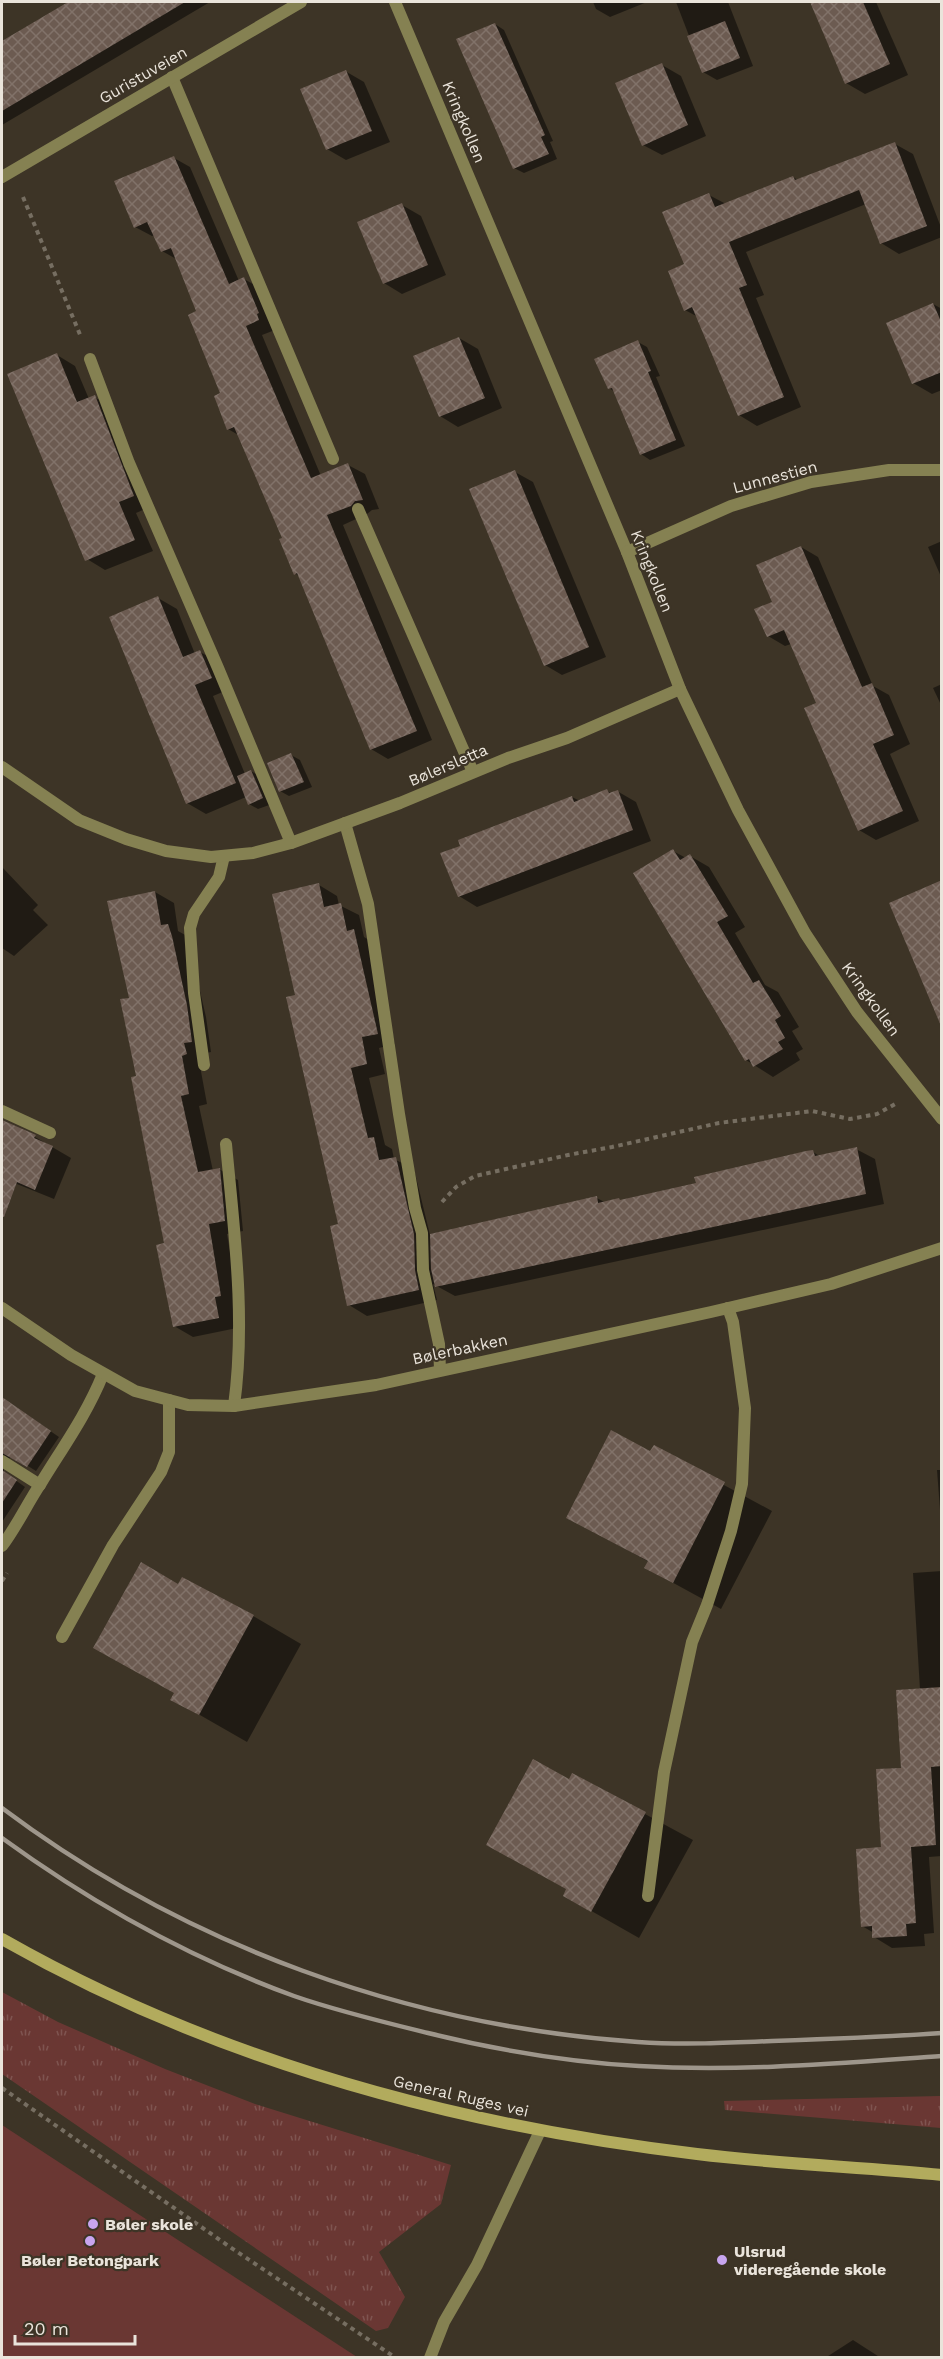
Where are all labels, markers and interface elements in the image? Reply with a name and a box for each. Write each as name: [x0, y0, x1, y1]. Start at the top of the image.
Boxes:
street label: Guristuveien: [96, 42, 190, 108]
street label: Kringkollen: [438, 78, 490, 166]
street label: Lunnestien: [731, 457, 819, 497]
street label: Kringkollen: [627, 527, 677, 615]
street label: Bølersletta: [406, 740, 490, 790]
street label: Kringkollen: [838, 958, 904, 1040]
street label: Bølerbakken: [411, 1330, 509, 1368]
street label: General Ruges vei: [391, 2071, 531, 2121]
place label: Bøler skole: [105, 2215, 193, 2234]
marker: Bøler skole: [86, 2217, 100, 2231]
marker: Bøler Betongpark: [83, 2234, 97, 2248]
place label: Ulsrud videregående skole: [733, 2242, 886, 2279]
place label: Bøler Betongpark: [21, 2251, 159, 2270]
marker: Ulsrud videregående skole: [715, 2253, 729, 2267]
scale bar: [15, 2308, 135, 2346]
text: 20 m: [24, 2318, 69, 2339]

